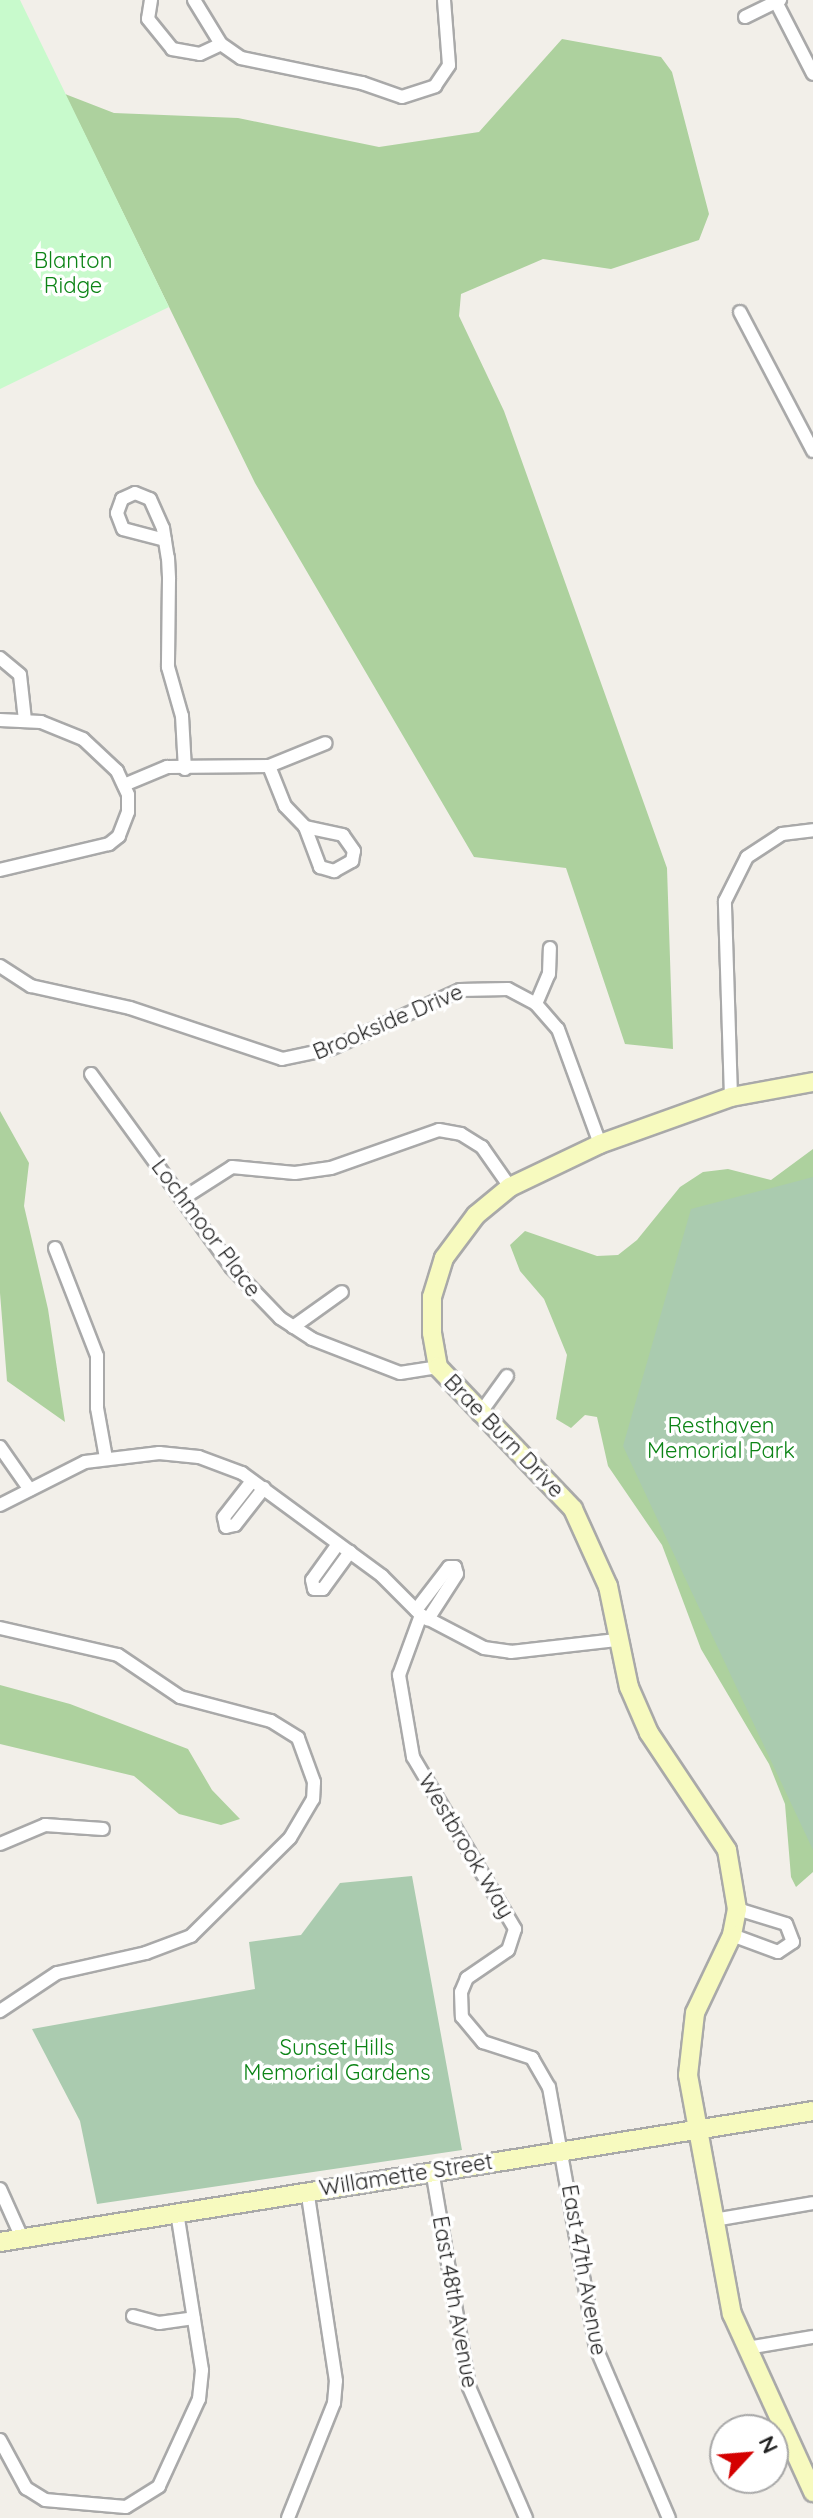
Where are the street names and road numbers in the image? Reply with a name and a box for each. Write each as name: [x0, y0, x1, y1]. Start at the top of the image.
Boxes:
street label: Brookside Drive: [309, 979, 467, 1065]
street label: Lochmoor Place: [146, 1154, 266, 1302]
street label: Brae Burn Drive: [438, 1369, 570, 1503]
street label: Westbrook Way: [413, 1769, 519, 1923]
street label: Willamette Street: [317, 2148, 495, 2202]
street label: East 47th Avenue: [556, 2183, 612, 2357]
street label: East 48th Avenue: [427, 2214, 483, 2390]

